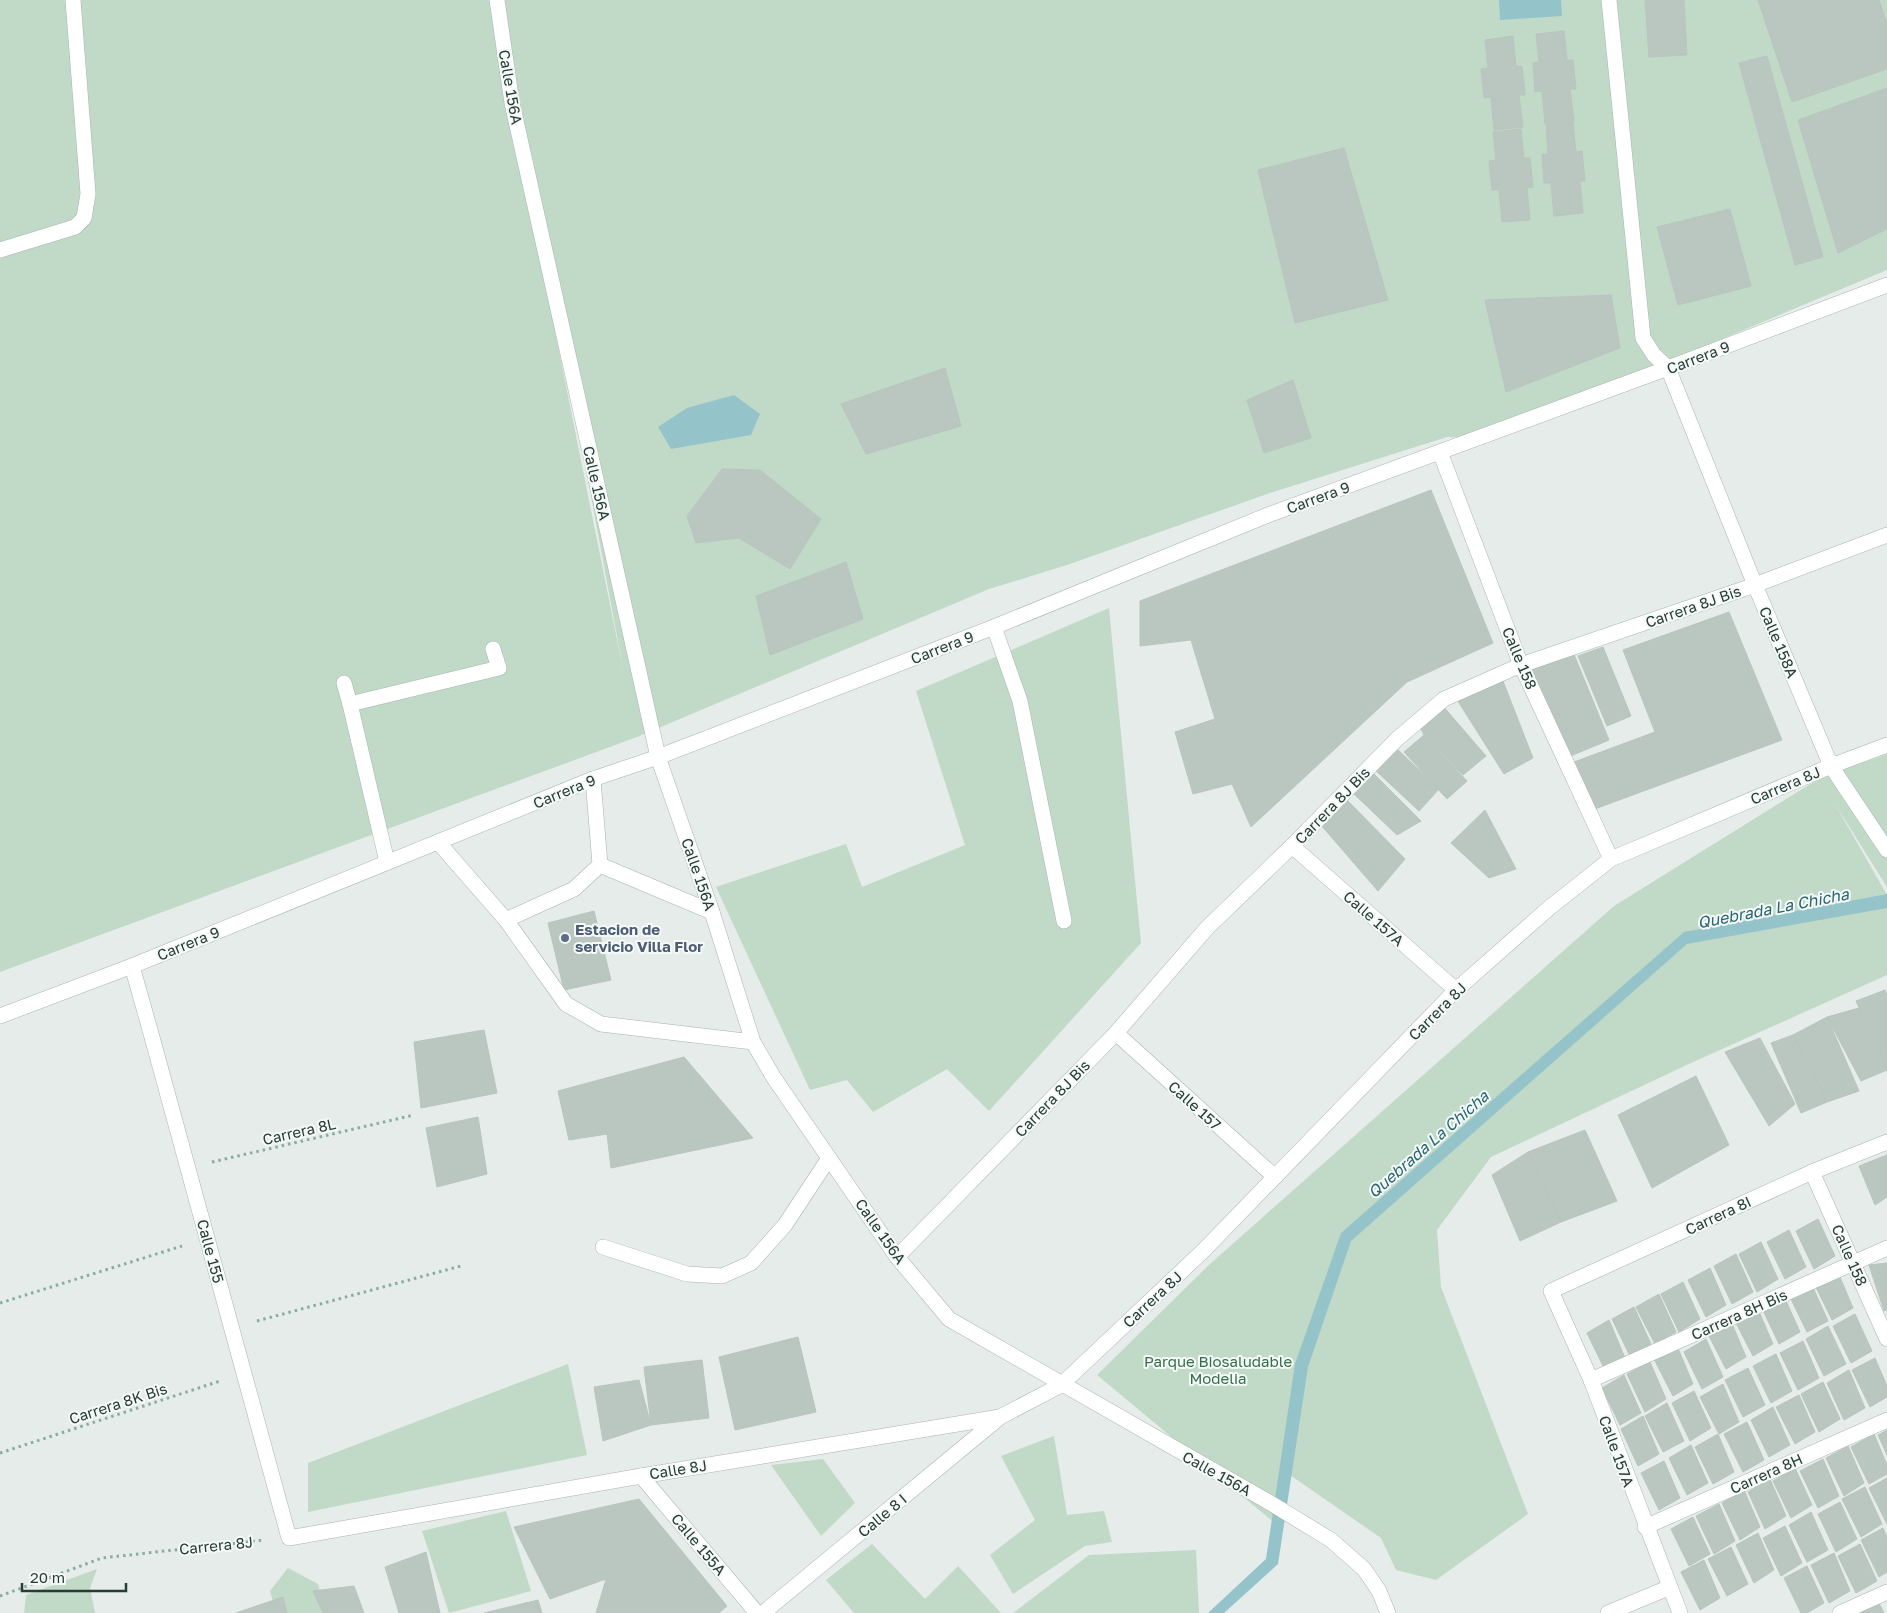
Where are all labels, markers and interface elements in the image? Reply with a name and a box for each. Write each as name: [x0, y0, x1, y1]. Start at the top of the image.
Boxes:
street label: Calle 156A: [496, 48, 526, 126]
street label: Carrera 9: [1664, 337, 1732, 377]
street label: Calle 156A: [580, 444, 614, 522]
street label: Carrera 9: [1284, 477, 1352, 517]
street label: Carrera 8J Bis: [1643, 581, 1743, 631]
street label: Calle 158A: [1756, 604, 1802, 680]
street label: Calle 158: [1499, 624, 1541, 692]
street label: Carrera 9: [908, 627, 976, 667]
street label: Carrera 8J: [1747, 762, 1823, 808]
street label: Carrera 8J Bis: [1291, 763, 1373, 847]
street label: Carrera 9: [530, 770, 598, 812]
street label: Calle 156A: [678, 835, 720, 913]
water label: Quebrada La Chicha: [1696, 883, 1851, 932]
street label: Calle 157A: [1340, 887, 1408, 949]
place label: Estacion de servicio Villa Flor: [575, 920, 703, 955]
street label: Carrera 9: [154, 922, 222, 964]
marker: Estacion de servicio Villa Flor: [559, 932, 571, 944]
street label: Carrera 8J: [1404, 978, 1470, 1044]
street label: Carrera 8J Bis: [1011, 1056, 1093, 1140]
street label: Calle 157: [1165, 1077, 1225, 1133]
water label: Quebrada La Chicha: [1363, 1085, 1493, 1202]
street label: Carrera 8L: [261, 1114, 338, 1148]
street label: Carrera 8I: [1682, 1192, 1754, 1238]
street label: Calle 156A: [852, 1195, 910, 1267]
street label: Calle 155: [194, 1217, 228, 1285]
street label: Calle 158: [1828, 1221, 1872, 1289]
street label: Carrera 8J: [1119, 1267, 1185, 1331]
street label: Carrera 8H Bis: [1688, 1285, 1790, 1343]
park label: Parque Biosaludable Modelia: [1144, 1352, 1292, 1387]
street label: Carrera 8K Bis: [67, 1379, 169, 1427]
street label: Calle 157A: [1596, 1413, 1638, 1489]
street label: Calle 156A: [1180, 1447, 1254, 1499]
street label: Carrera 8H: [1727, 1449, 1805, 1497]
street label: Calle 8J: [648, 1456, 708, 1482]
street label: Calle 8 I: [854, 1489, 910, 1541]
street label: Calle 155A: [668, 1509, 730, 1579]
street label: Carrera 8J: [178, 1532, 254, 1558]
scale bar: [22, 1560, 126, 1592]
text: 20 m: [30, 1568, 65, 1586]

